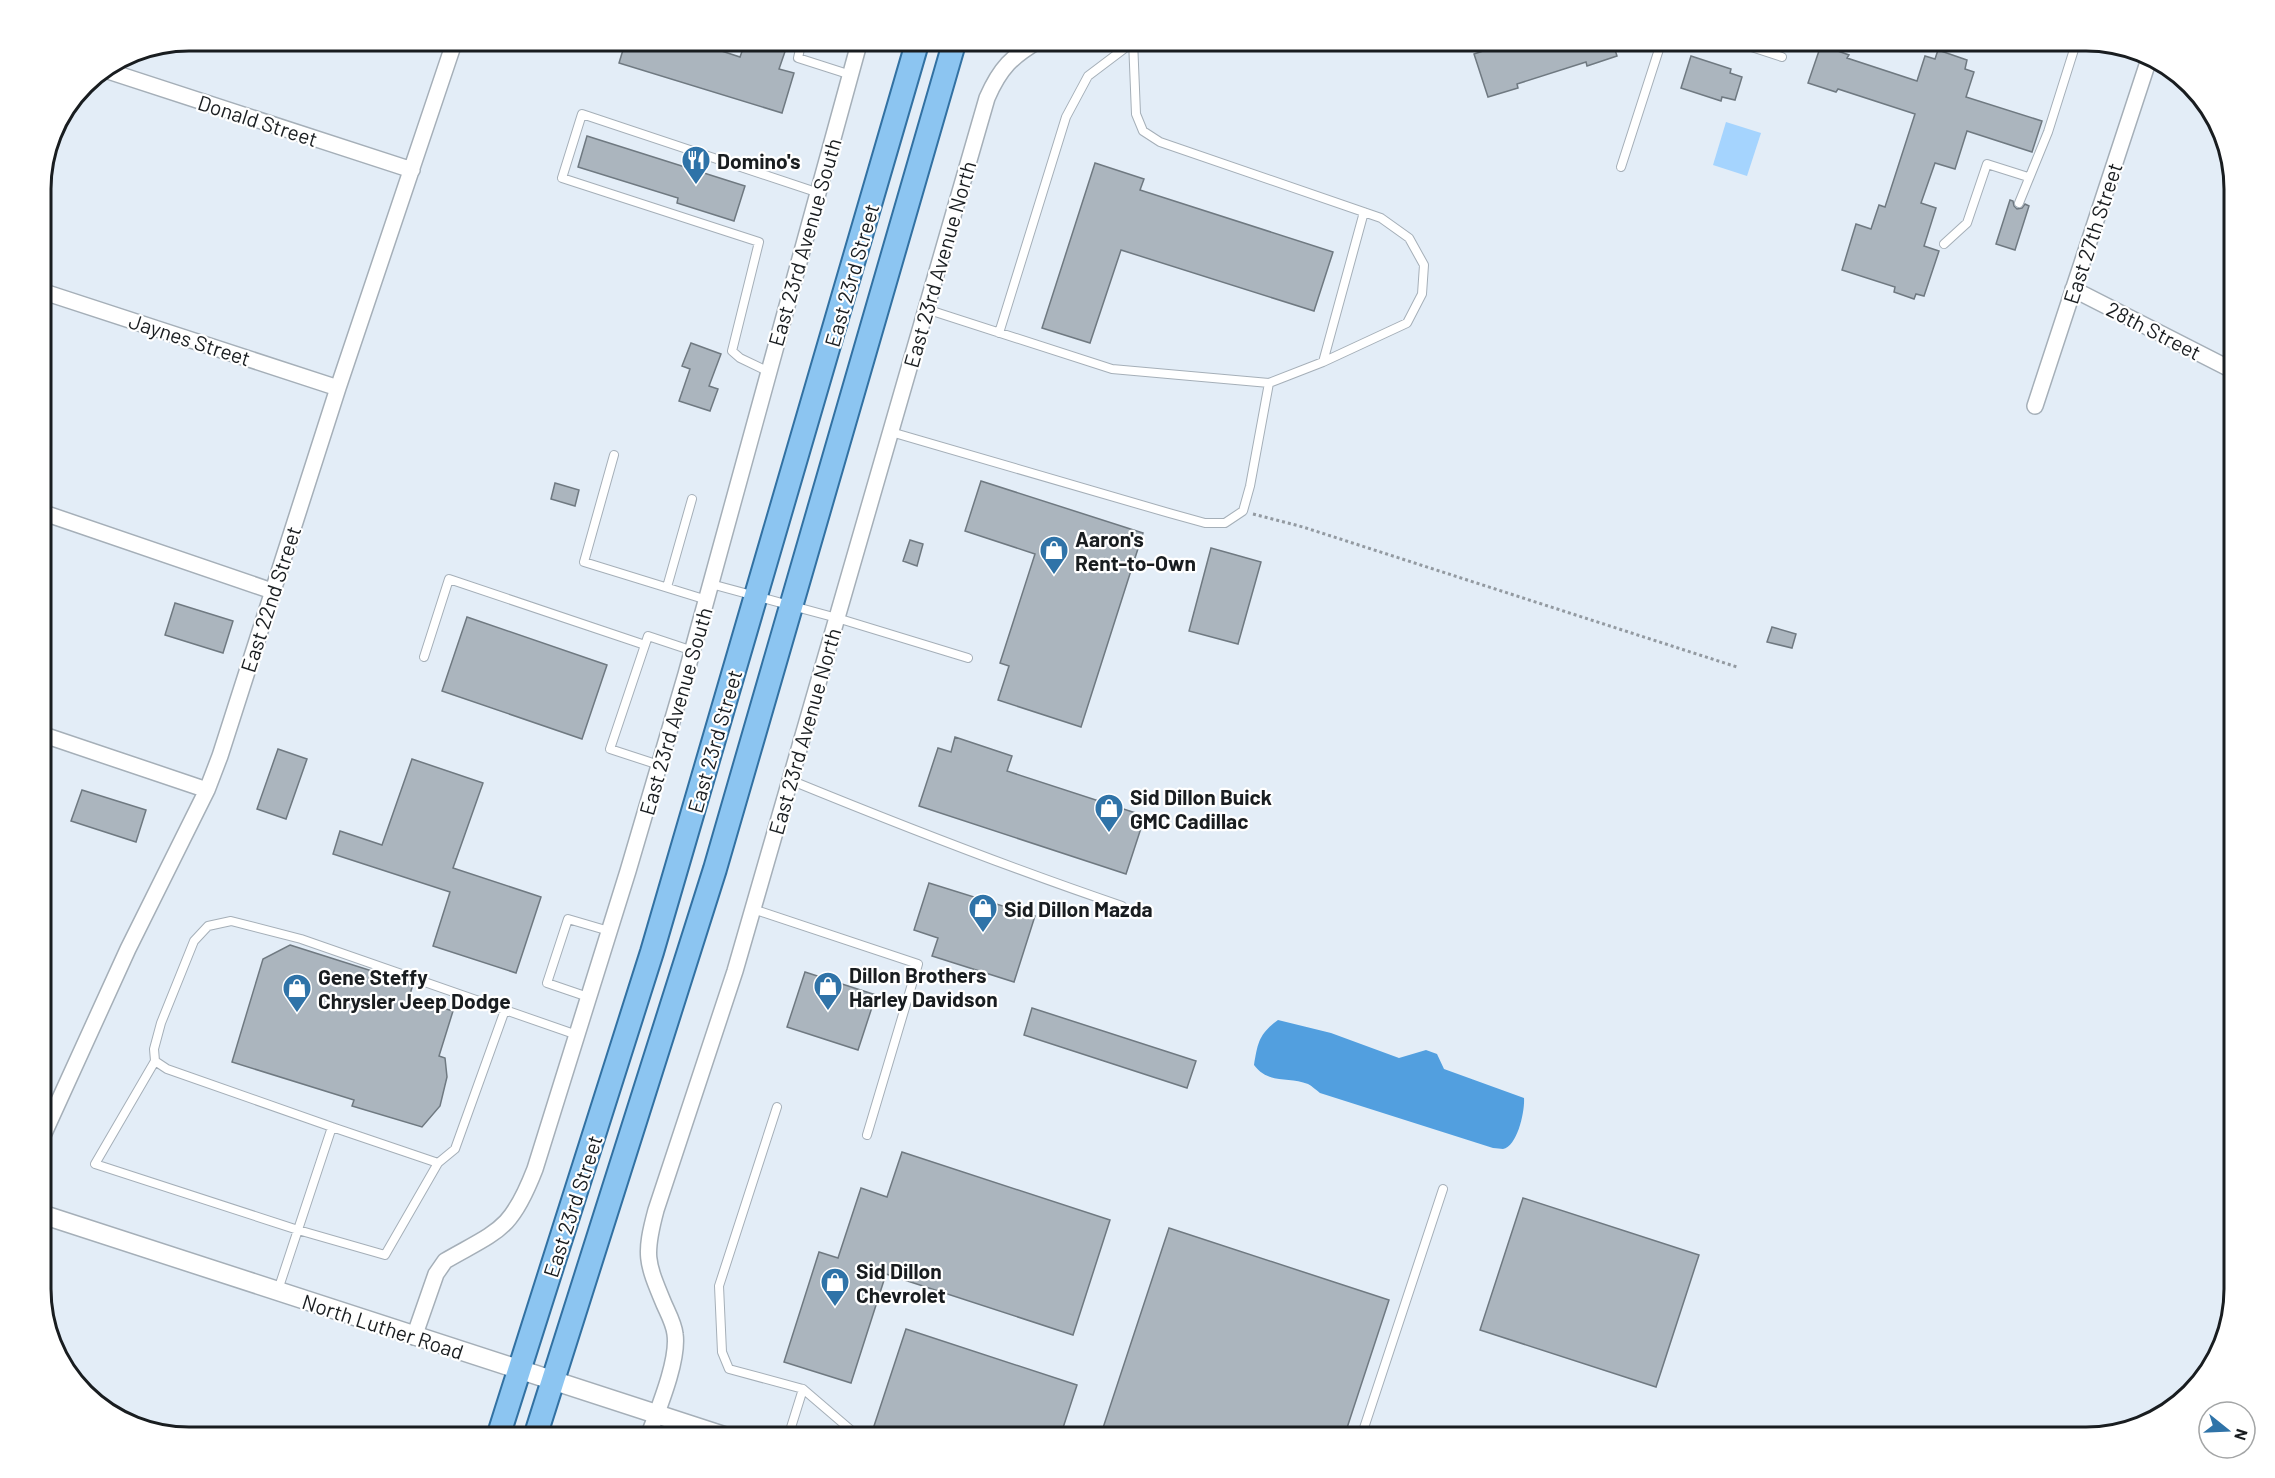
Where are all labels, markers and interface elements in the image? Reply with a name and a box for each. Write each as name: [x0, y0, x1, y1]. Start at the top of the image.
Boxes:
street label: Donald Street: [195, 89, 321, 151]
street label: East 23rd Avenue South: [762, 135, 846, 349]
restaurant icon: Domino's: [680, 144, 712, 186]
place label: Domino's: [717, 148, 801, 173]
street label: East 23rd Avenue North: [897, 158, 981, 370]
street label: East 27th Street: [2057, 159, 2127, 307]
street label: East 23rd Street: [819, 200, 883, 350]
street label: 28th Street: [2103, 296, 2205, 364]
street label: Jaynes Street: [126, 308, 254, 370]
street label: East 22nd Street: [235, 523, 305, 675]
place label: Aaron's Rent-to-Own: [1075, 526, 1196, 575]
shop icon: Aaron's Rent-to-Own: [1038, 534, 1070, 576]
street label: East 23rd Avenue South: [633, 604, 717, 818]
street label: East 23rd Avenue North: [762, 625, 846, 837]
street label: East 23rd Street: [682, 666, 746, 816]
place label: Sid Dillon Buick GMC Cadillac: [1130, 784, 1272, 833]
shop icon: Sid Dillon Buick GMC Cadillac: [1093, 792, 1125, 834]
shop icon: Sid Dillon Mazda: [967, 892, 999, 934]
place label: Sid Dillon Mazda: [1004, 896, 1153, 921]
place label: Dillon Brothers Harley Davidson: [849, 962, 998, 1011]
place label: Gene Steffy Chrysler Jeep Dodge: [318, 964, 511, 1013]
shop icon: Dillon Brothers Harley Davidson: [812, 970, 844, 1012]
shop icon: Gene Steffy Chrysler Jeep Dodge: [281, 972, 313, 1014]
street label: East 23rd Street: [537, 1132, 607, 1280]
place label: Sid Dillon Chevrolet: [856, 1258, 946, 1307]
shop icon: Sid Dillon Chevrolet: [819, 1266, 851, 1308]
street label: North Luther Road: [299, 1288, 467, 1364]
north arrow: [2197, 1400, 2257, 1460]
text: N: [2231, 1427, 2252, 1443]

